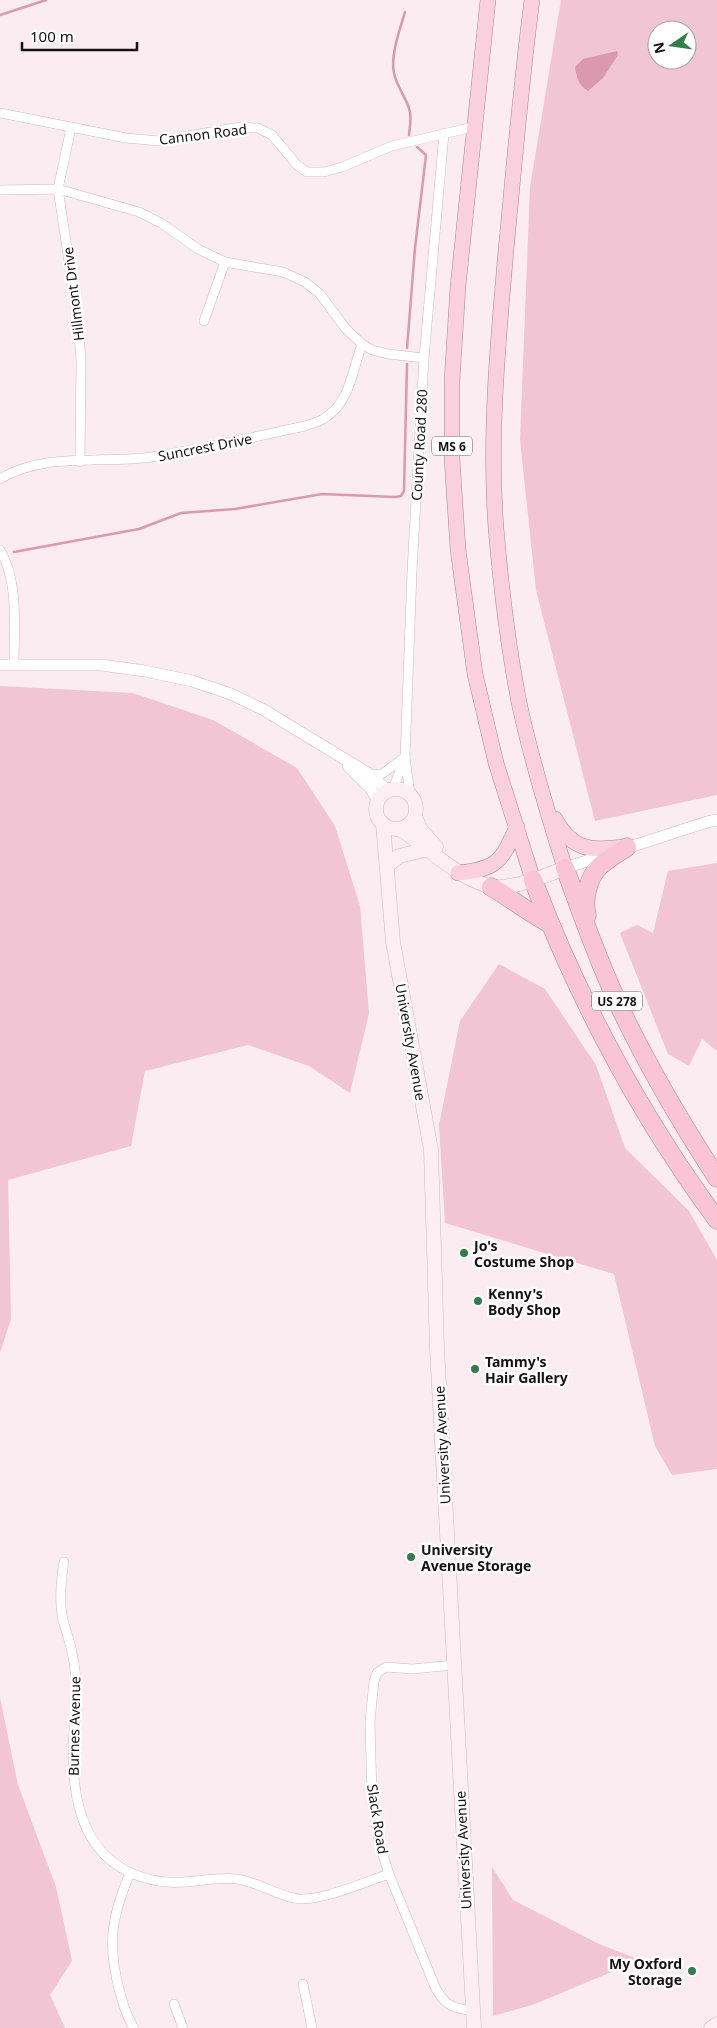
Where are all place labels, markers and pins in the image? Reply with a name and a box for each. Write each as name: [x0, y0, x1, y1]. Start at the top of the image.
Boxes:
place label: Jo's Costume Shop: [472, 1236, 574, 1271]
marker: Jo's Costume Shop: [458, 1247, 470, 1259]
place label: Kenny's Body Shop: [488, 1284, 561, 1319]
marker: Kenny's Body Shop: [472, 1295, 484, 1307]
place label: Tammy's Hair Gallery: [485, 1352, 568, 1387]
marker: Tammy's Hair Gallery: [469, 1363, 481, 1375]
place label: University Avenue Storage: [421, 1540, 531, 1575]
marker: University Avenue Storage: [405, 1551, 417, 1563]
place label: My Oxford Storage: [609, 1954, 682, 1989]
marker: My Oxford Storage: [686, 1965, 698, 1977]

